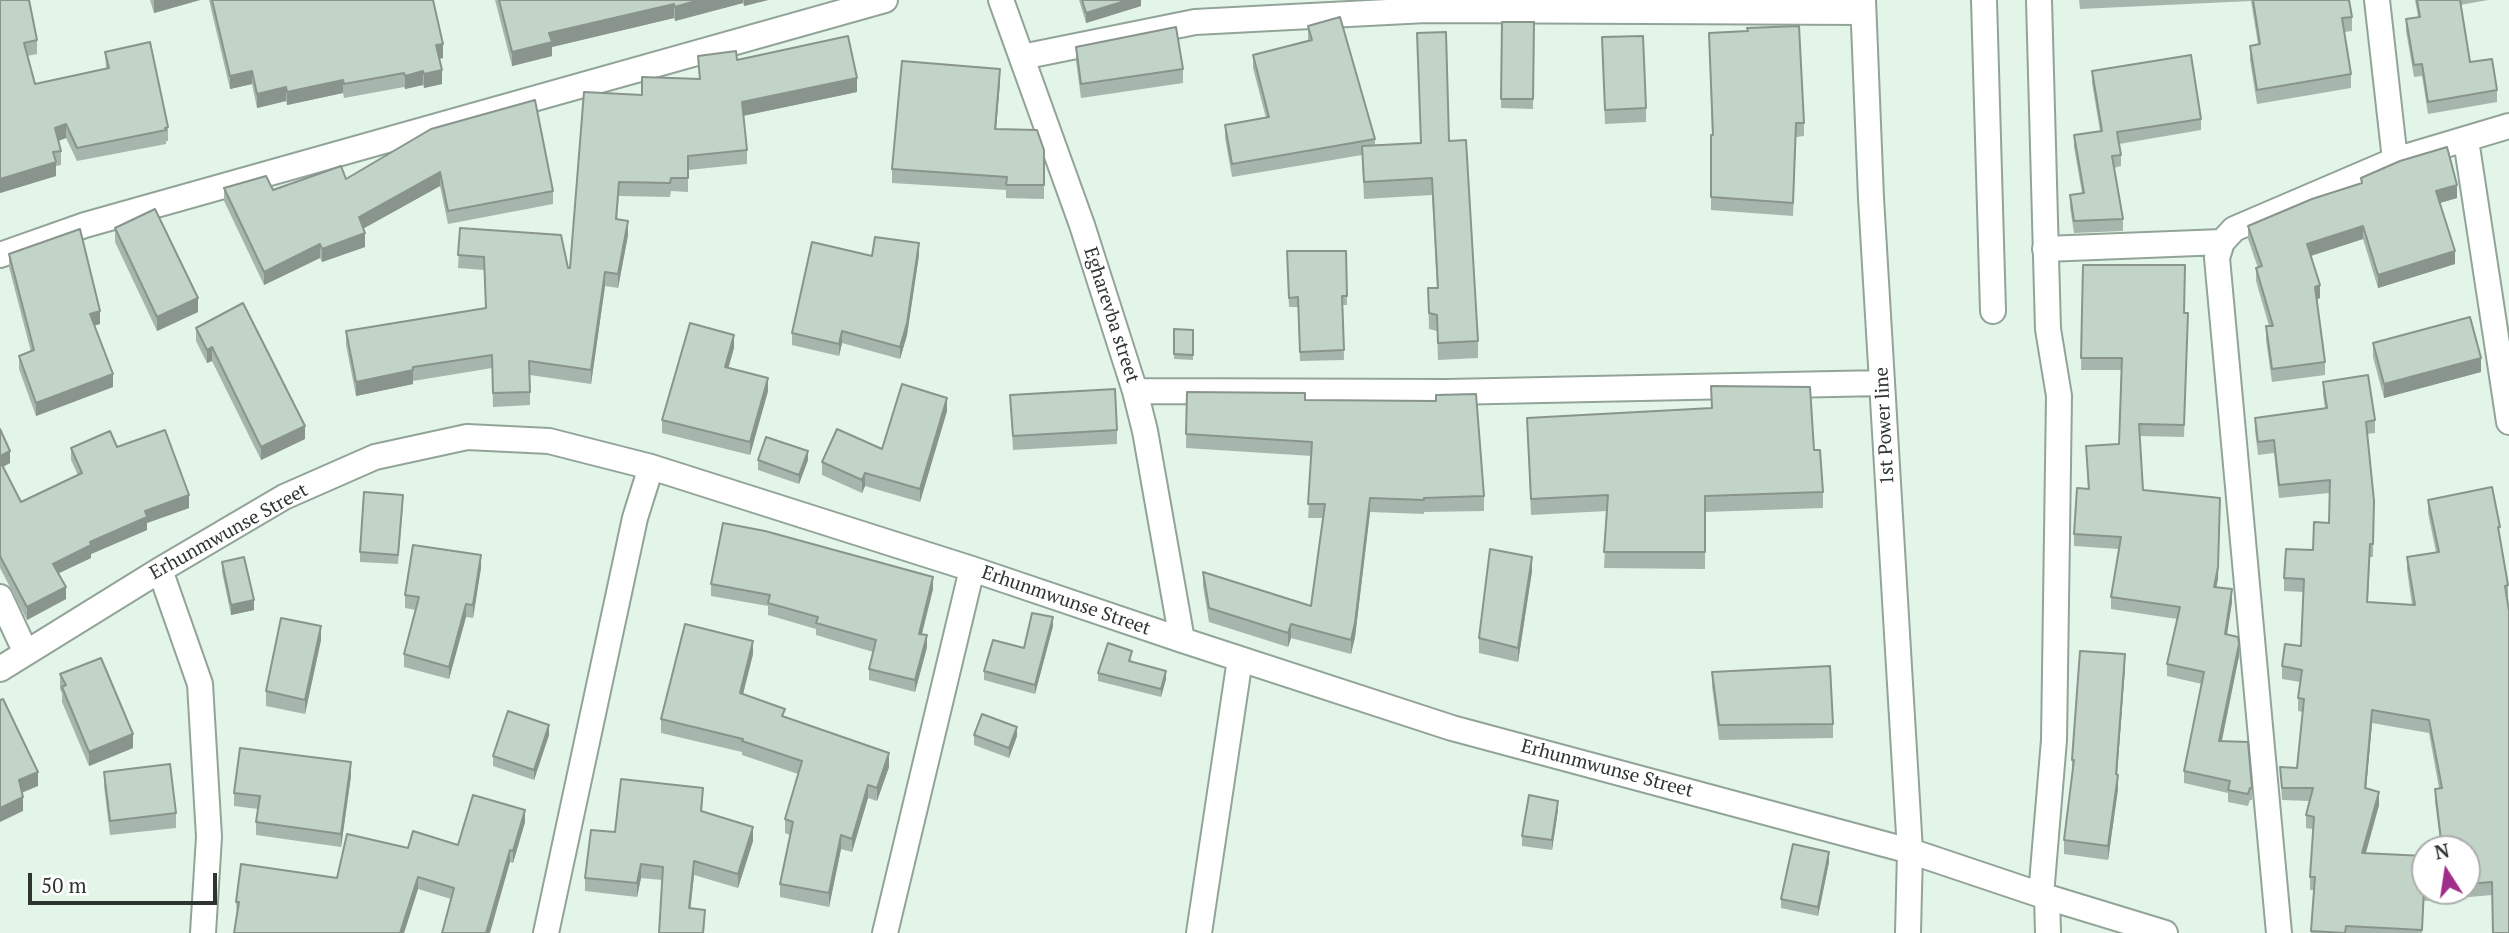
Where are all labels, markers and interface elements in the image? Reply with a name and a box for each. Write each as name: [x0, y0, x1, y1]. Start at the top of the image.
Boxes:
street label: Egharevba street: [1078, 244, 1144, 386]
street label: 1st Power line: [1871, 366, 1899, 486]
street label: Erhunmwunse Street: [146, 479, 312, 585]
street label: Erhunmwunse Street: [979, 561, 1153, 641]
street label: Erhunmwunse Street: [1518, 735, 1696, 803]
north arrow: [2411, 835, 2481, 905]
text: N: [2432, 837, 2452, 865]
scale bar: [32, 860, 220, 904]
text: 50 m: [41, 871, 87, 899]

